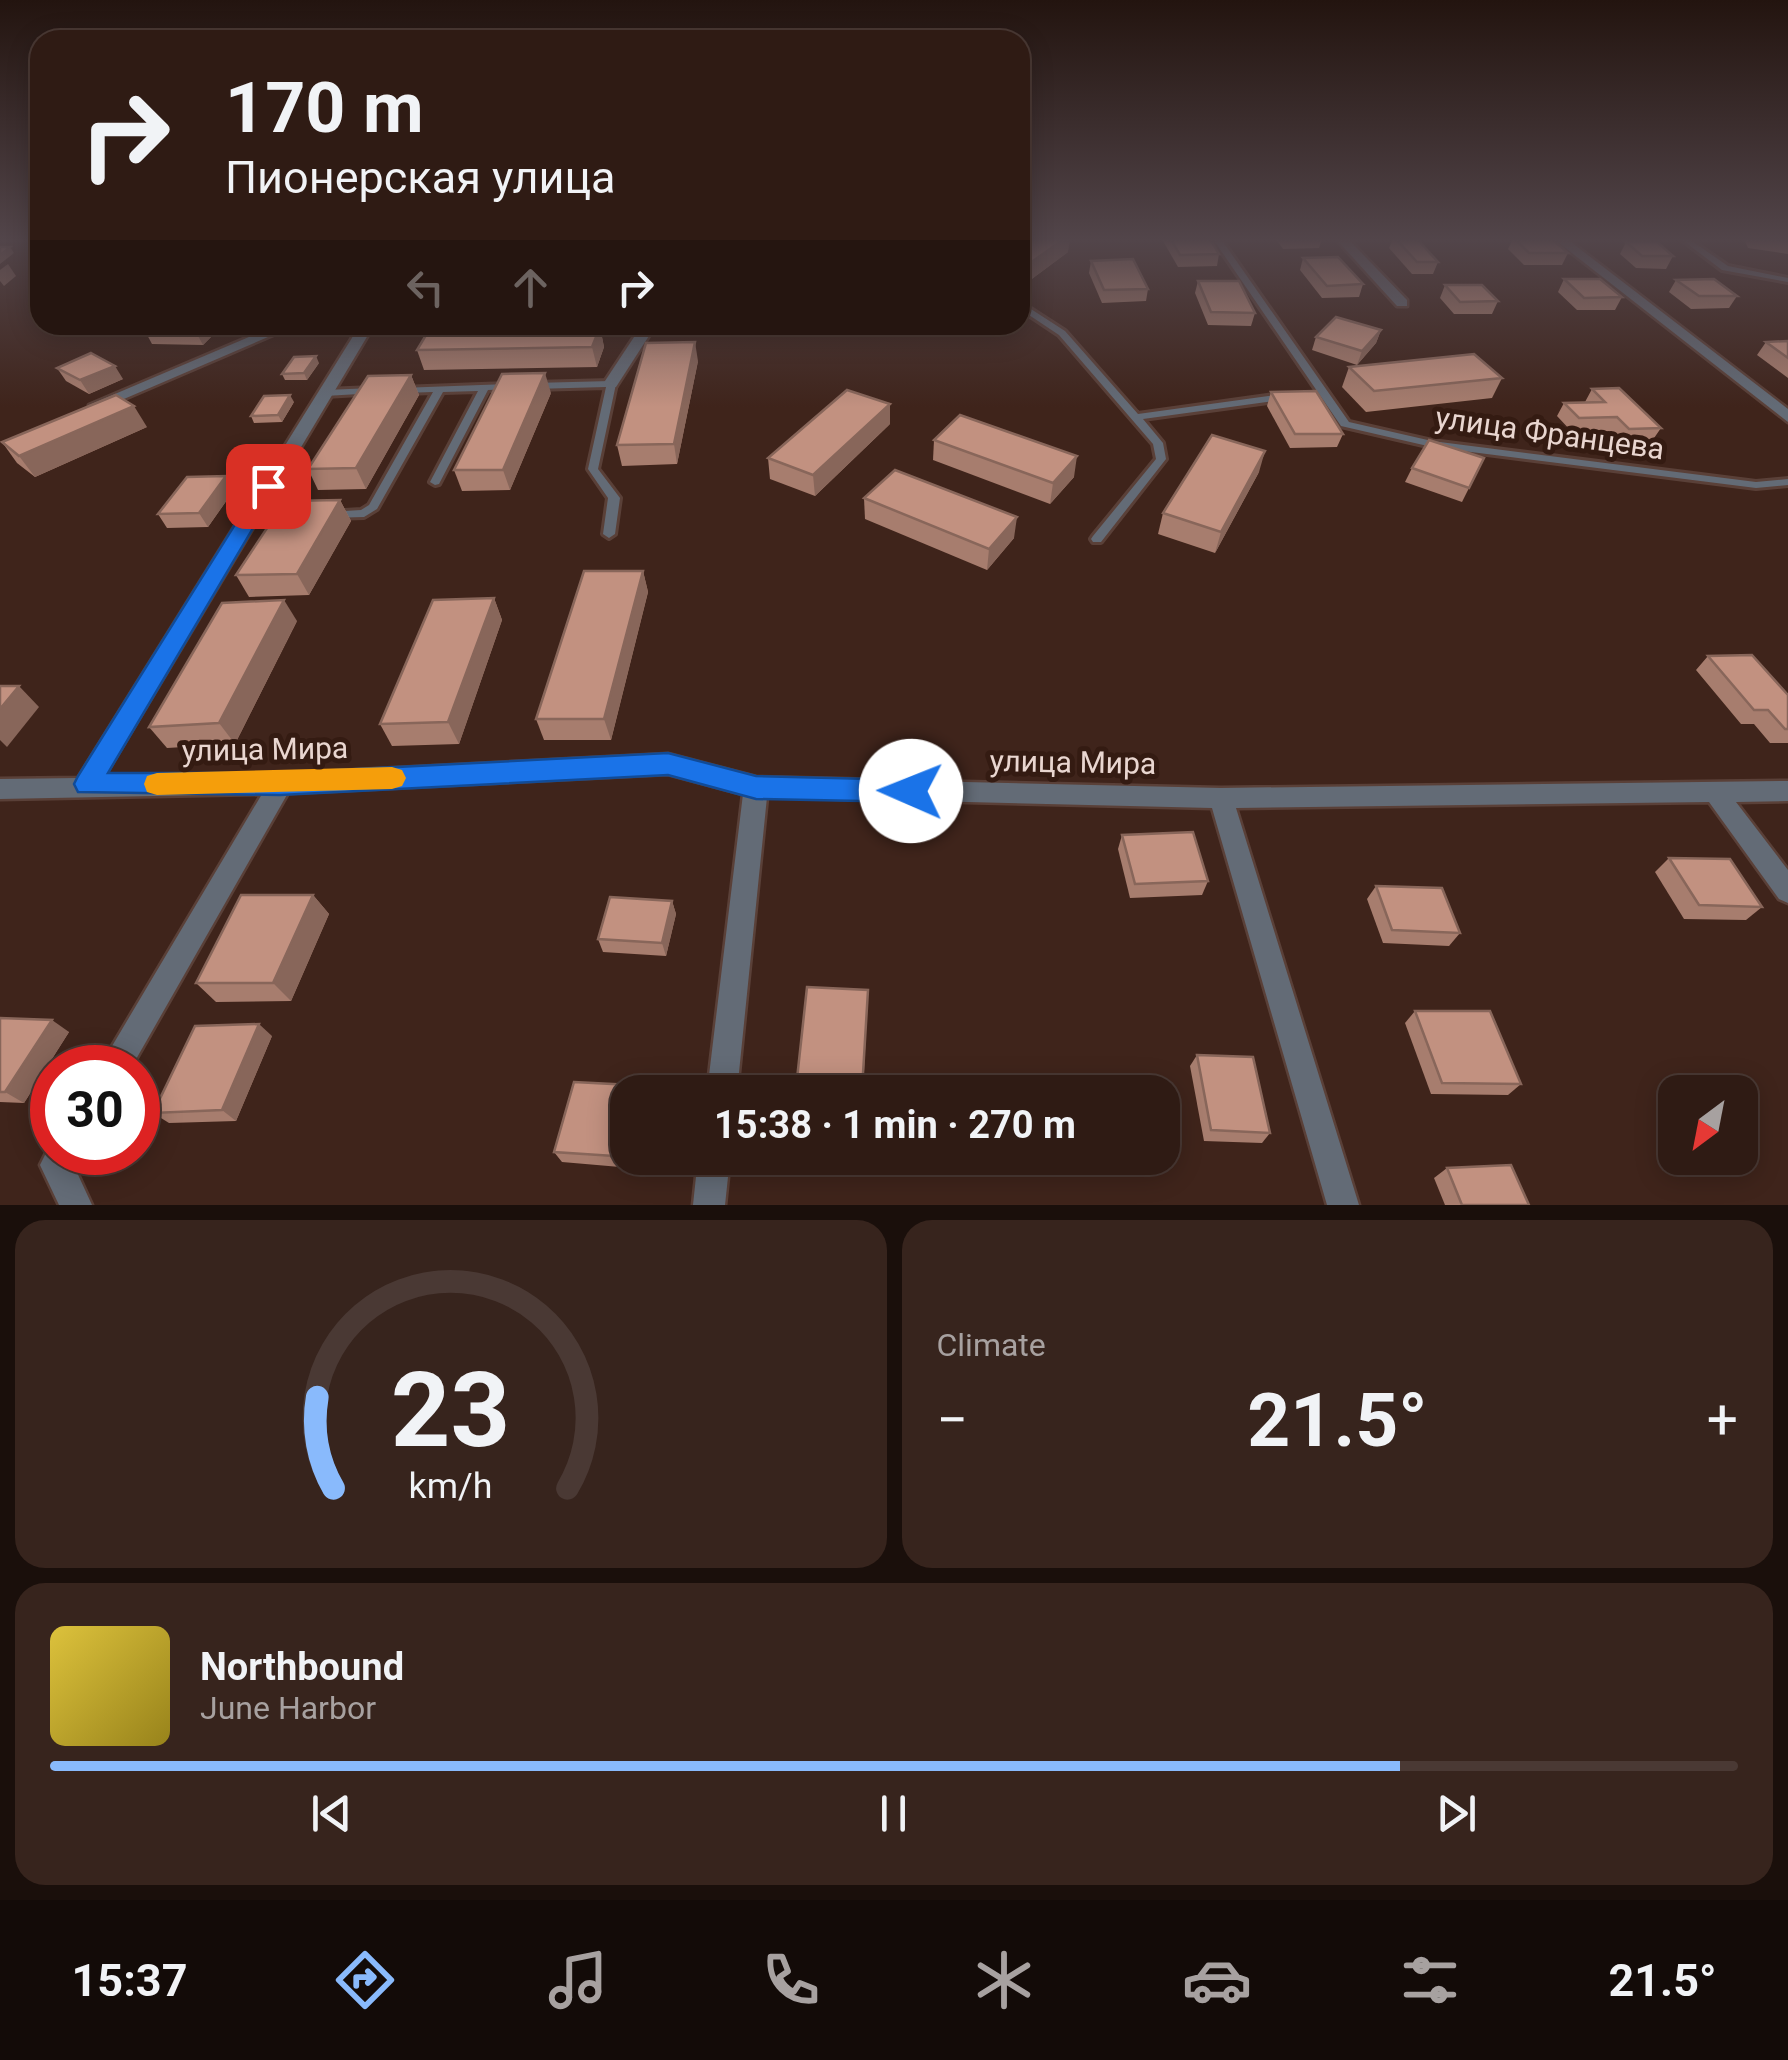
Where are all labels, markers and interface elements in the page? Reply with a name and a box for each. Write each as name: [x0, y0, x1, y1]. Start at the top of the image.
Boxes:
text: 170 m: [225, 67, 424, 149]
icon: right: [60, 70, 190, 200]
text: Пионерская улица: [225, 151, 616, 204]
icon: left: [398, 260, 453, 315]
icon: ahead: [503, 260, 558, 315]
icon: right: [608, 260, 663, 315]
street label: улица Францева: [1433, 400, 1667, 466]
pin: [226, 444, 311, 529]
icon: arrive: [241, 459, 296, 514]
street label: улица Мира: [181, 730, 349, 768]
position arrow: [859, 739, 963, 843]
street label: улица Мира: [989, 743, 1157, 781]
speed limit sign: 30: [30, 1045, 160, 1175]
north arrow: [1658, 1075, 1758, 1175]
map controls: [1658, 1075, 1758, 1175]
text: 15:38 · 1 min · 270 m: [714, 1103, 1076, 1147]
text: Climate: [937, 1326, 1046, 1364]
text: 23: [391, 1350, 510, 1471]
text: 21.5°: [1247, 1376, 1427, 1464]
text: −: [937, 1388, 968, 1452]
text: +: [1707, 1388, 1738, 1452]
text: km/h: [409, 1465, 493, 1507]
text: Northbound: [200, 1645, 404, 1689]
text: June Harbor: [200, 1689, 376, 1727]
icon: previous: [304, 1786, 359, 1841]
icon: pause: [866, 1786, 921, 1841]
icon: next: [1429, 1786, 1484, 1841]
icon: directions: [330, 1945, 400, 2015]
icon: music: [543, 1945, 613, 2015]
icon: phone: [756, 1945, 826, 2015]
icon: climate: [969, 1945, 1039, 2015]
icon: car: [1182, 1945, 1252, 2015]
icon: filters: [1395, 1945, 1465, 2015]
text: 15:37: [72, 1954, 187, 2007]
text: 21.5°: [1608, 1954, 1717, 2007]

